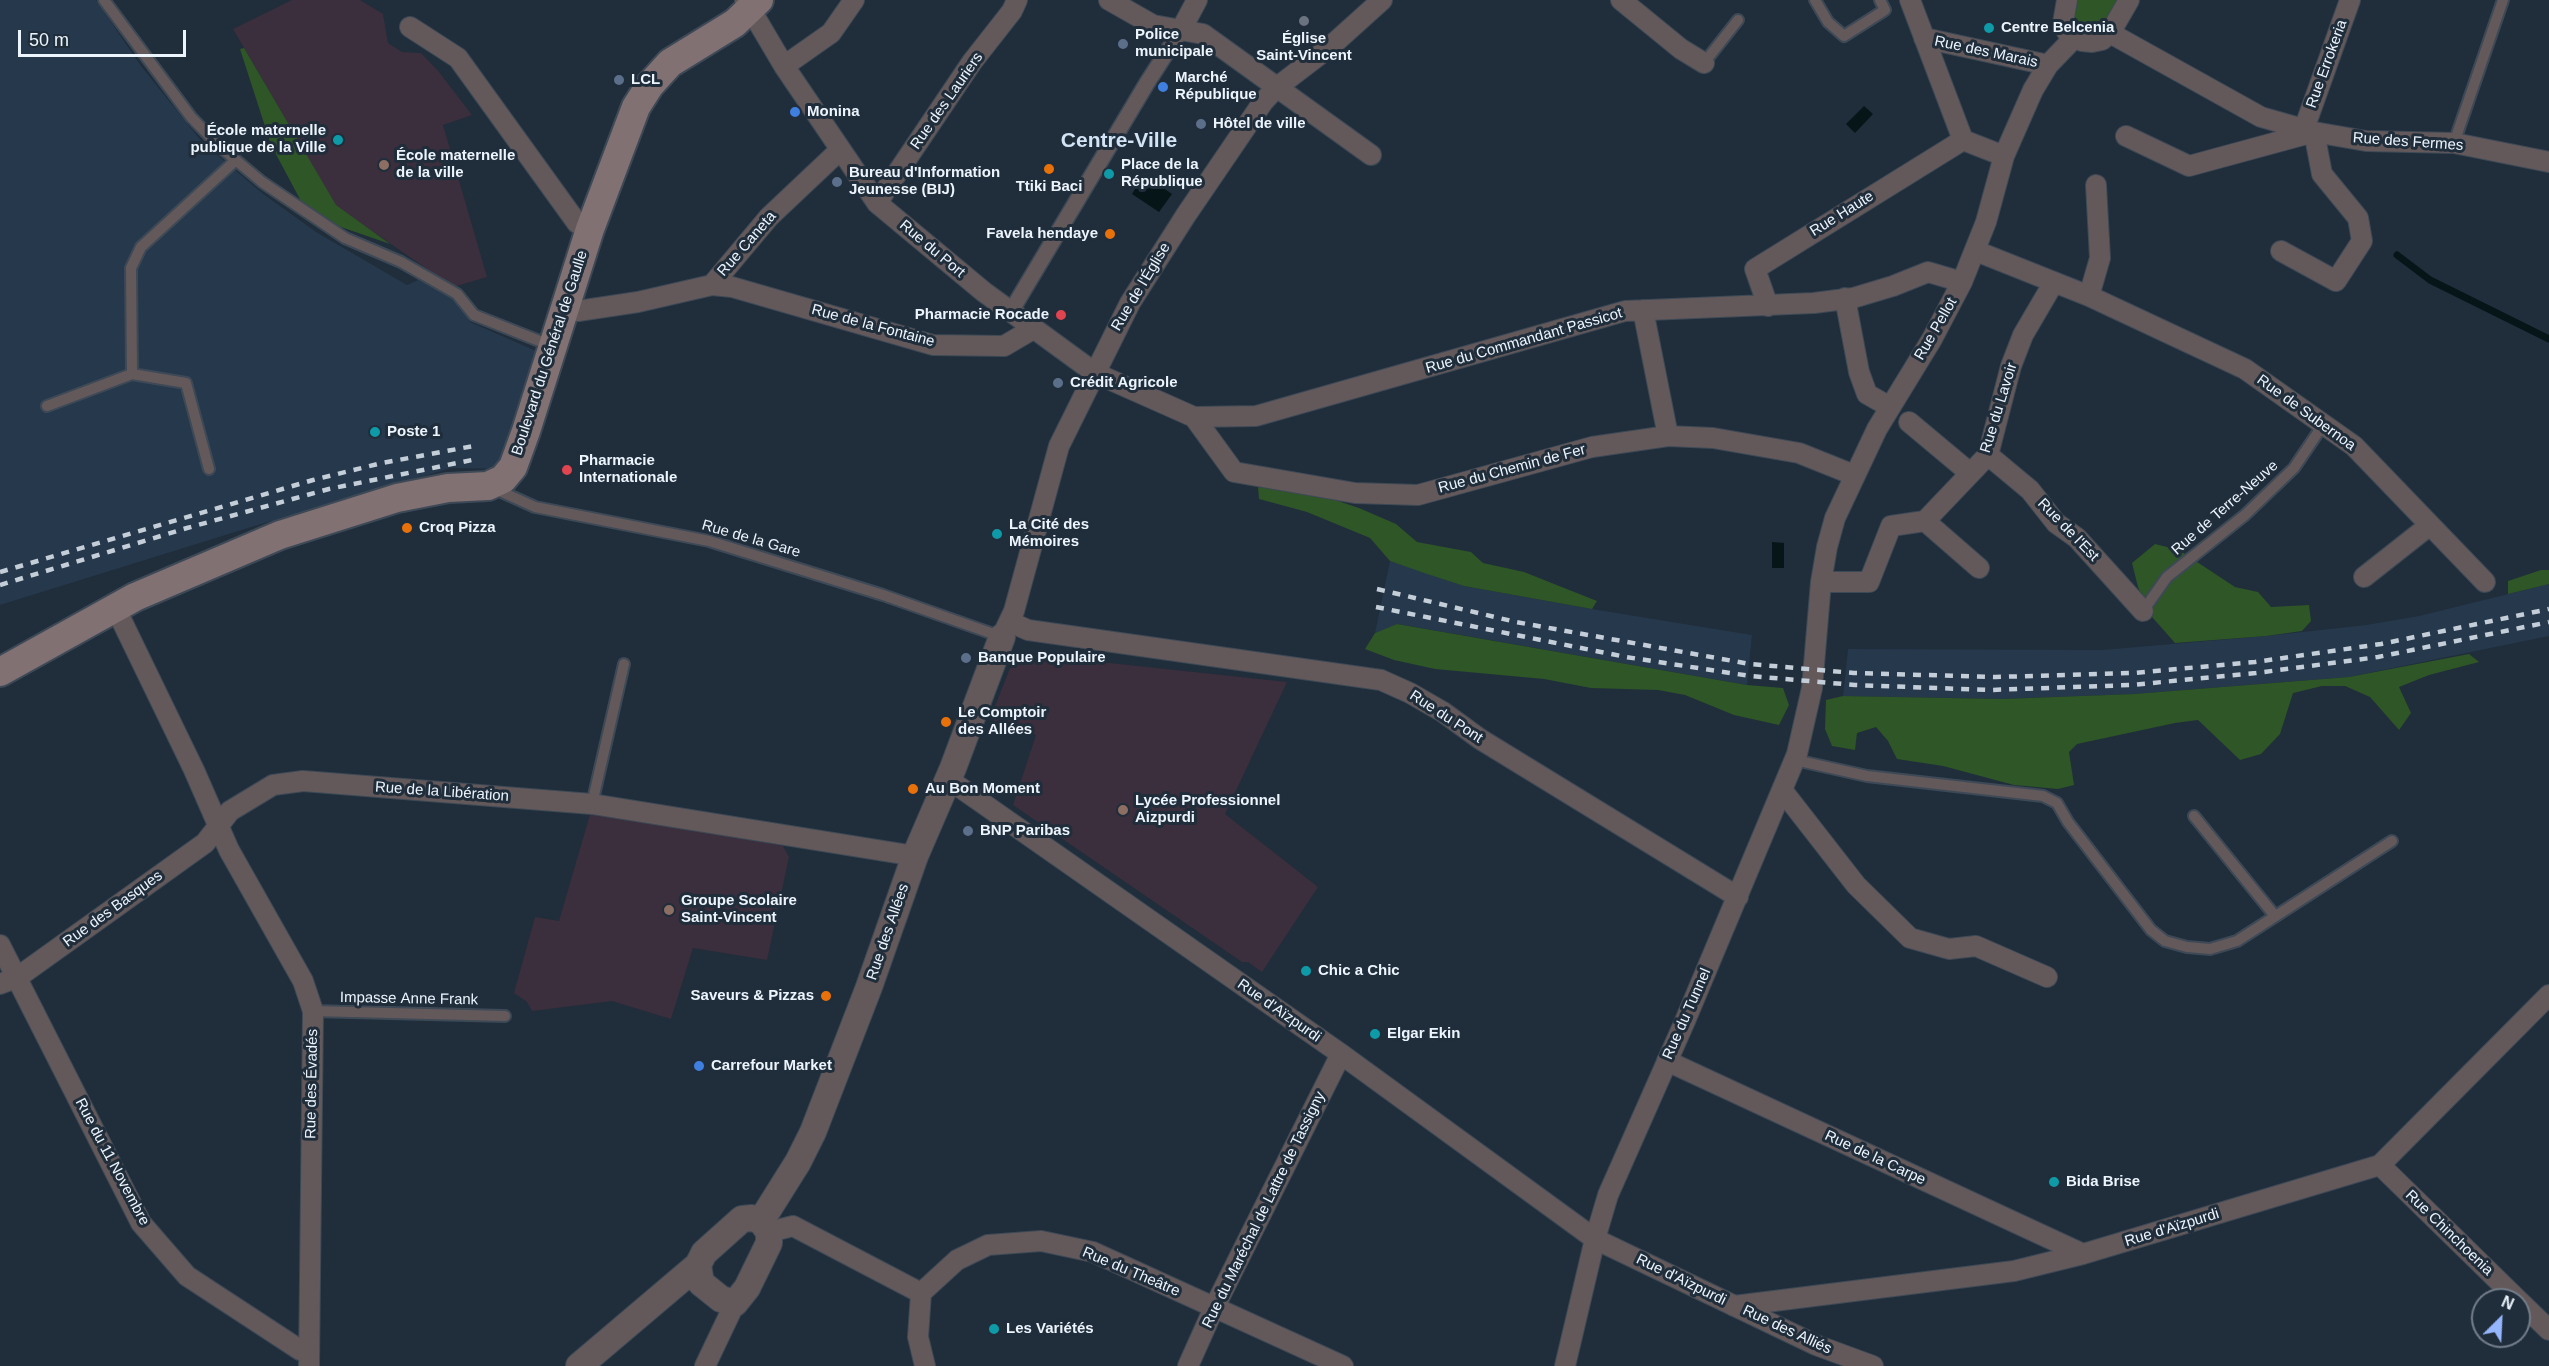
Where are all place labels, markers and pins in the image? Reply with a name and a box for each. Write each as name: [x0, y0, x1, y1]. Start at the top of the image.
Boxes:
marker: Église Saint-Vincent: [1297, 14, 1311, 28]
place label: Centre Belcenia: [2001, 19, 2114, 37]
marker: Centre Belcenia: [1982, 21, 1996, 35]
place label: Police municipale: [1135, 26, 1213, 61]
place label: Église Saint-Vincent: [1256, 30, 1352, 65]
marker: Police municipale: [1116, 37, 1130, 51]
place label: Marché République: [1175, 69, 1257, 104]
place label: LCL: [631, 71, 660, 89]
marker: LCL: [612, 73, 626, 87]
marker: Marché République: [1156, 80, 1170, 94]
place label: Monina: [807, 103, 859, 121]
marker: Monina: [788, 105, 802, 119]
place label: Hôtel de ville: [1213, 115, 1306, 133]
marker: Hôtel de ville: [1194, 117, 1208, 131]
place label: École maternelle publique de la Ville: [190, 122, 326, 157]
marker: École maternelle publique de la Ville: [331, 133, 345, 147]
place label: École maternelle de la ville: [396, 147, 515, 182]
place label: Place de la République: [1121, 156, 1203, 191]
marker: École maternelle de la ville: [377, 158, 391, 172]
marker: Ttiki Baci: [1042, 162, 1056, 176]
place label: Bureau d'Information Jeunesse (BIJ): [849, 164, 1000, 199]
marker: Place de la République: [1102, 167, 1116, 181]
marker: Bureau d'Information Jeunesse (BIJ): [830, 175, 844, 189]
place label: Ttiki Baci: [1016, 178, 1082, 196]
place label: Favela hendaye: [986, 225, 1098, 243]
marker: Favela hendaye: [1103, 227, 1117, 241]
place label: Pharmacie Rocade: [915, 306, 1049, 324]
marker: Pharmacie Rocade: [1054, 308, 1068, 322]
place label: Crédit Agricole: [1070, 374, 1178, 392]
marker: Crédit Agricole: [1051, 376, 1065, 390]
place label: Poste 1: [387, 423, 440, 441]
marker: Poste 1: [368, 425, 382, 439]
place label: Pharmacie Internationale: [579, 452, 677, 487]
marker: Pharmacie Internationale: [560, 463, 574, 477]
place label: La Cité des Mémoires: [1009, 516, 1089, 551]
place label: Croq Pizza: [419, 519, 496, 537]
marker: Croq Pizza: [400, 521, 414, 535]
marker: La Cité des Mémoires: [990, 527, 1004, 541]
place label: Banque Populaire: [978, 649, 1106, 667]
marker: Banque Populaire: [959, 651, 973, 665]
place label: Le Comptoir des Allées: [958, 704, 1046, 739]
marker: Le Comptoir des Allées: [939, 715, 953, 729]
place label: Au Bon Moment: [925, 780, 1040, 798]
marker: Au Bon Moment: [906, 782, 920, 796]
place label: Lycée Professionnel Aizpurdi: [1135, 792, 1280, 827]
marker: Lycée Professionnel Aizpurdi: [1116, 803, 1130, 817]
place label: BNP Paribas: [980, 822, 1070, 840]
marker: BNP Paribas: [961, 824, 975, 838]
place label: Groupe Scolaire Saint-Vincent: [681, 892, 797, 927]
marker: Groupe Scolaire Saint-Vincent: [662, 903, 676, 917]
place label: Chic a Chic: [1318, 962, 1400, 980]
marker: Chic a Chic: [1299, 964, 1313, 978]
place label: Saveurs & Pizzas: [691, 987, 814, 1005]
marker: Saveurs & Pizzas: [819, 989, 833, 1003]
place label: Elgar Ekin: [1387, 1025, 1460, 1043]
marker: Elgar Ekin: [1368, 1027, 1382, 1041]
place label: Carrefour Market: [711, 1057, 832, 1075]
marker: Carrefour Market: [692, 1059, 706, 1073]
place label: Bida Brise: [2066, 1173, 2140, 1191]
marker: Bida Brise: [2047, 1175, 2061, 1189]
place label: Les Variétés: [1006, 1320, 1094, 1338]
marker: Les Variétés: [987, 1322, 1001, 1336]

